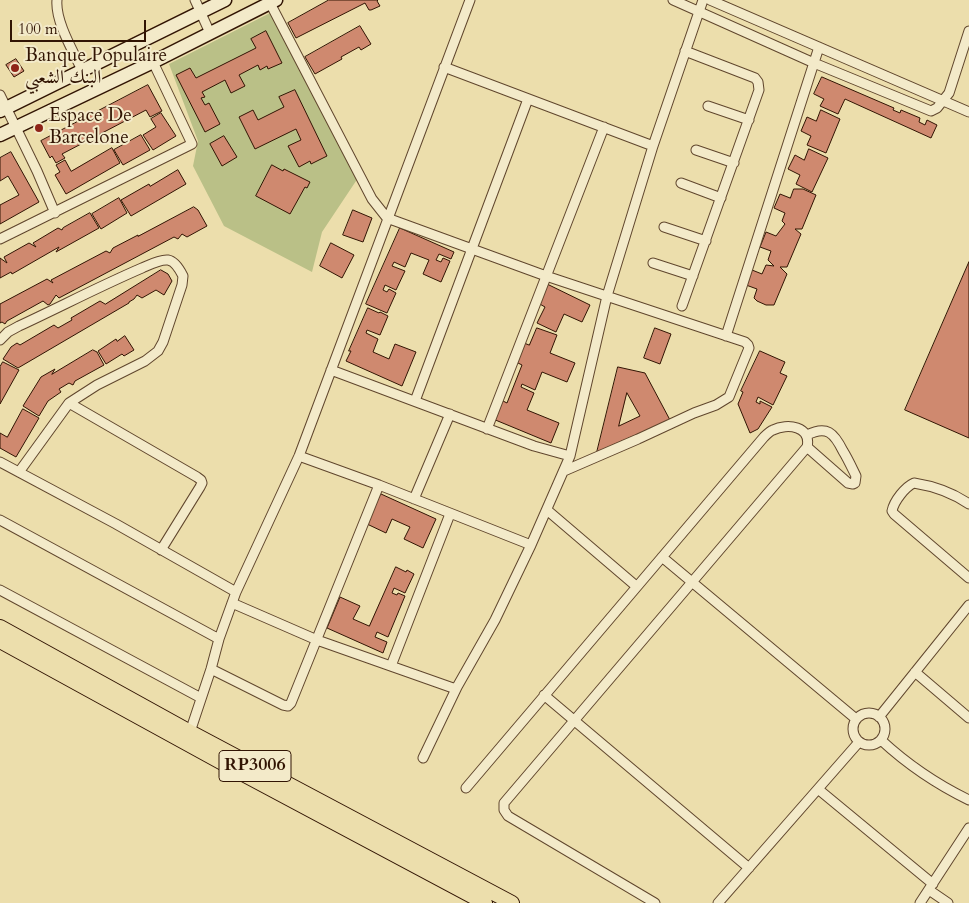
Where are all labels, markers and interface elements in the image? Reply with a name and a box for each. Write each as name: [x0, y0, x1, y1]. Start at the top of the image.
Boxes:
scale bar: [12, 10, 149, 42]
text: 100 m: [18, 19, 58, 39]
place label: Banque Populaire البنك الشعبي: [25, 46, 167, 90]
marker: Banque Populaire البنك الشعبي: [9, 62, 21, 74]
place label: Espace De Barcelone: [49, 106, 132, 150]
marker: Espace De Barcelone: [33, 122, 45, 134]
road number: RP3006: [219, 750, 291, 781]

